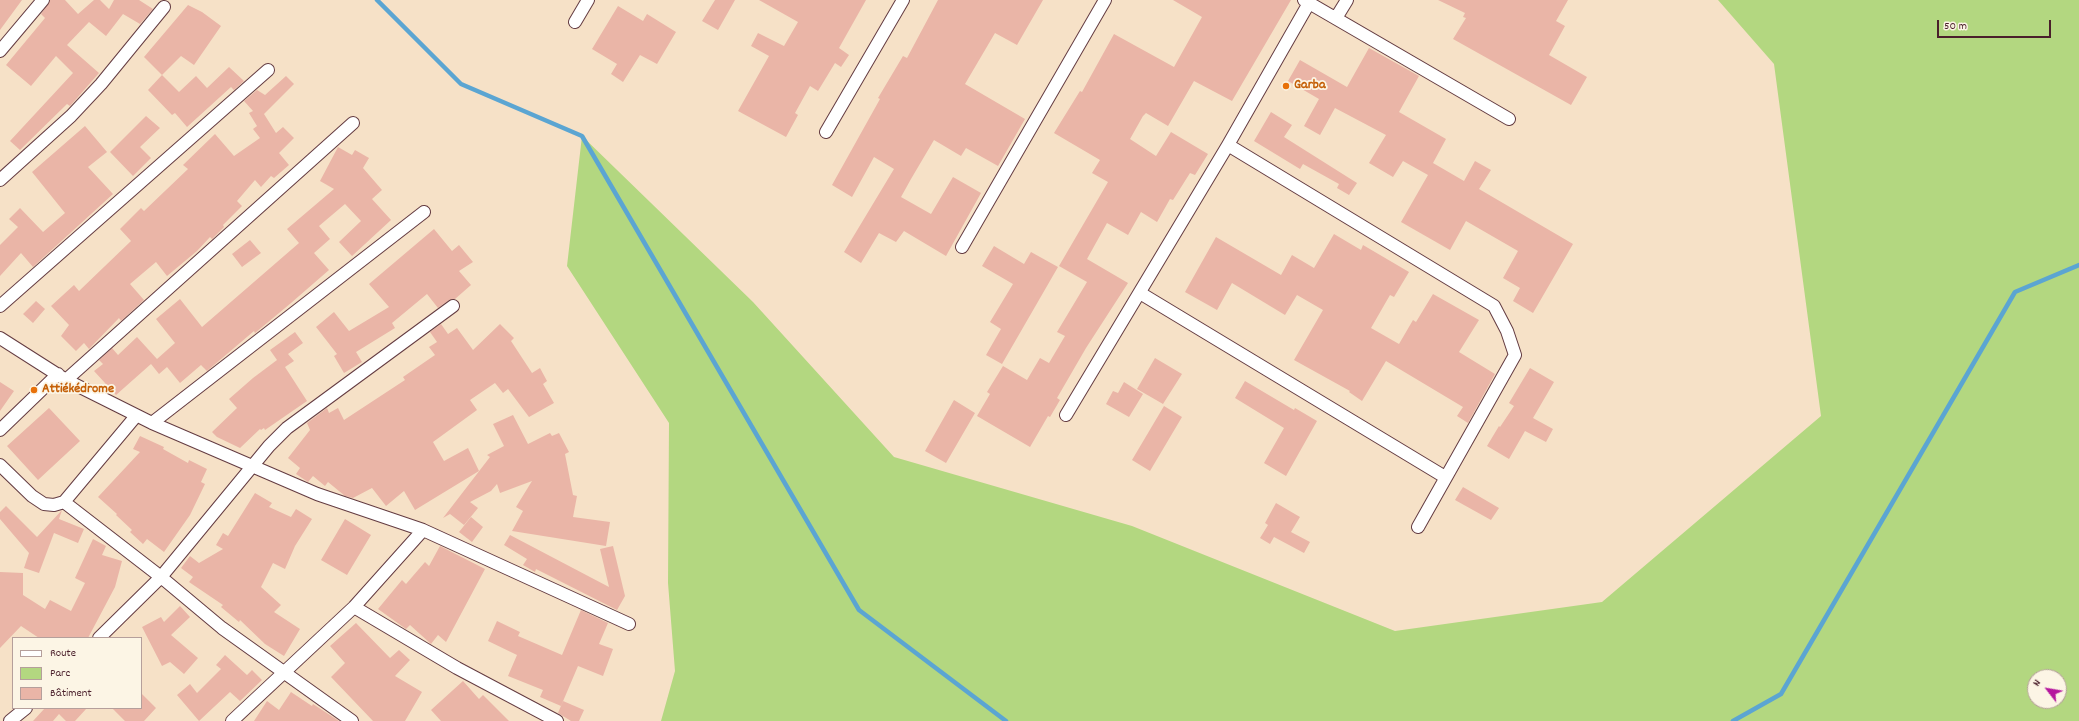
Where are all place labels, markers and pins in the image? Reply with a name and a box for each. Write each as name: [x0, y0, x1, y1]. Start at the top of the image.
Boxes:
place label: Garba: [1294, 78, 1325, 94]
marker: Garba: [1281, 81, 1291, 91]
place label: Attiékédrome: [42, 382, 114, 398]
marker: Attiékédrome: [29, 385, 39, 395]

